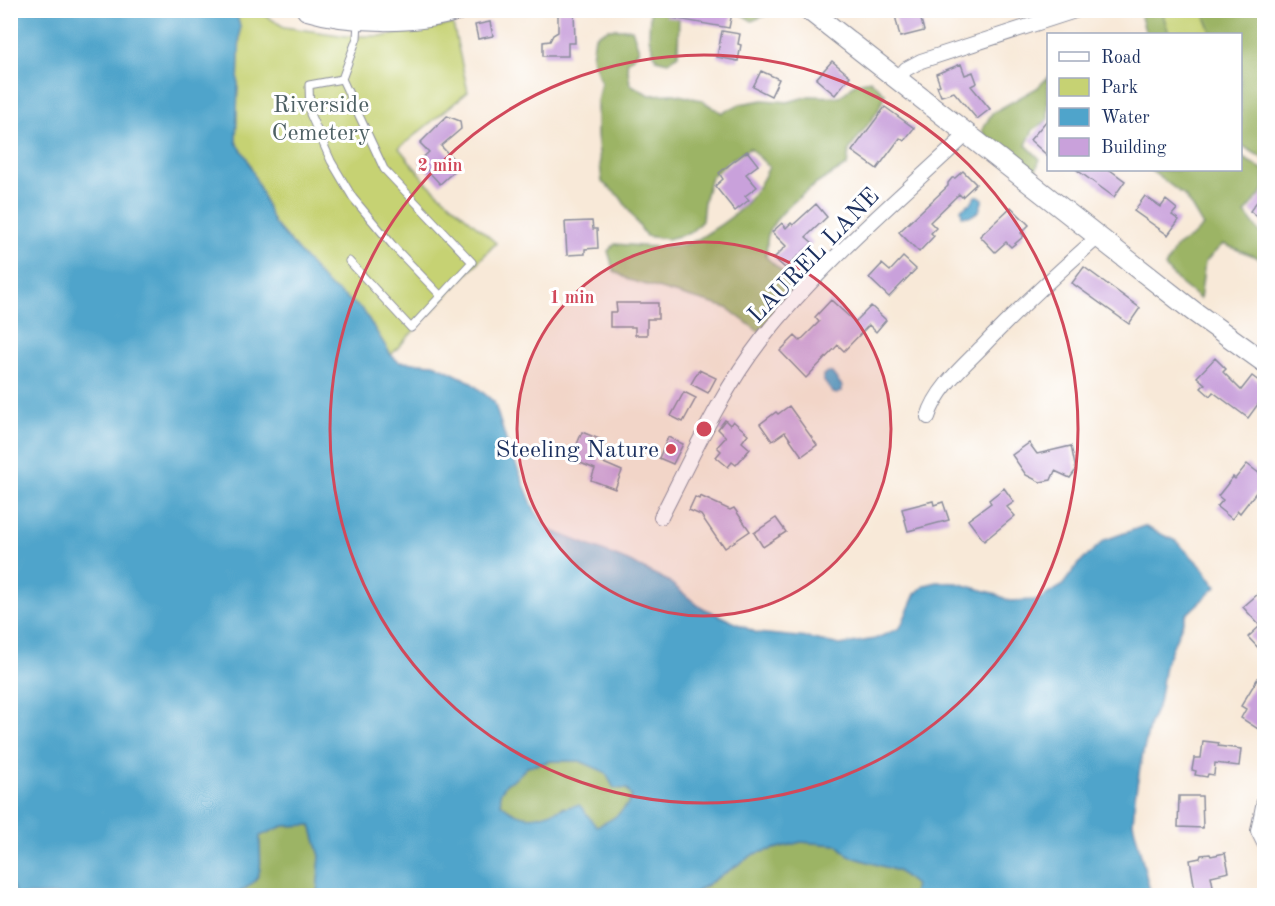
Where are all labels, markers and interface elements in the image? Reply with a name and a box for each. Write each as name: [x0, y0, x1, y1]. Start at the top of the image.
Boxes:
legend: [1047, 33, 1242, 171]
text: Road: [1101, 49, 1141, 67]
text: Park: [1101, 79, 1138, 97]
park label: Riverside Cemetery: [271, 94, 371, 146]
text: Water: [1101, 109, 1150, 127]
text: Building: [1101, 139, 1167, 157]
text: 2 min: [417, 157, 463, 175]
street label: LAUREL LANE: [744, 184, 885, 328]
text: 1 min: [549, 289, 595, 307]
centre of rings: [694, 419, 714, 439]
place label: Steeling Nature: [496, 439, 659, 463]
marker: Steeling Nature: [664, 442, 678, 456]

